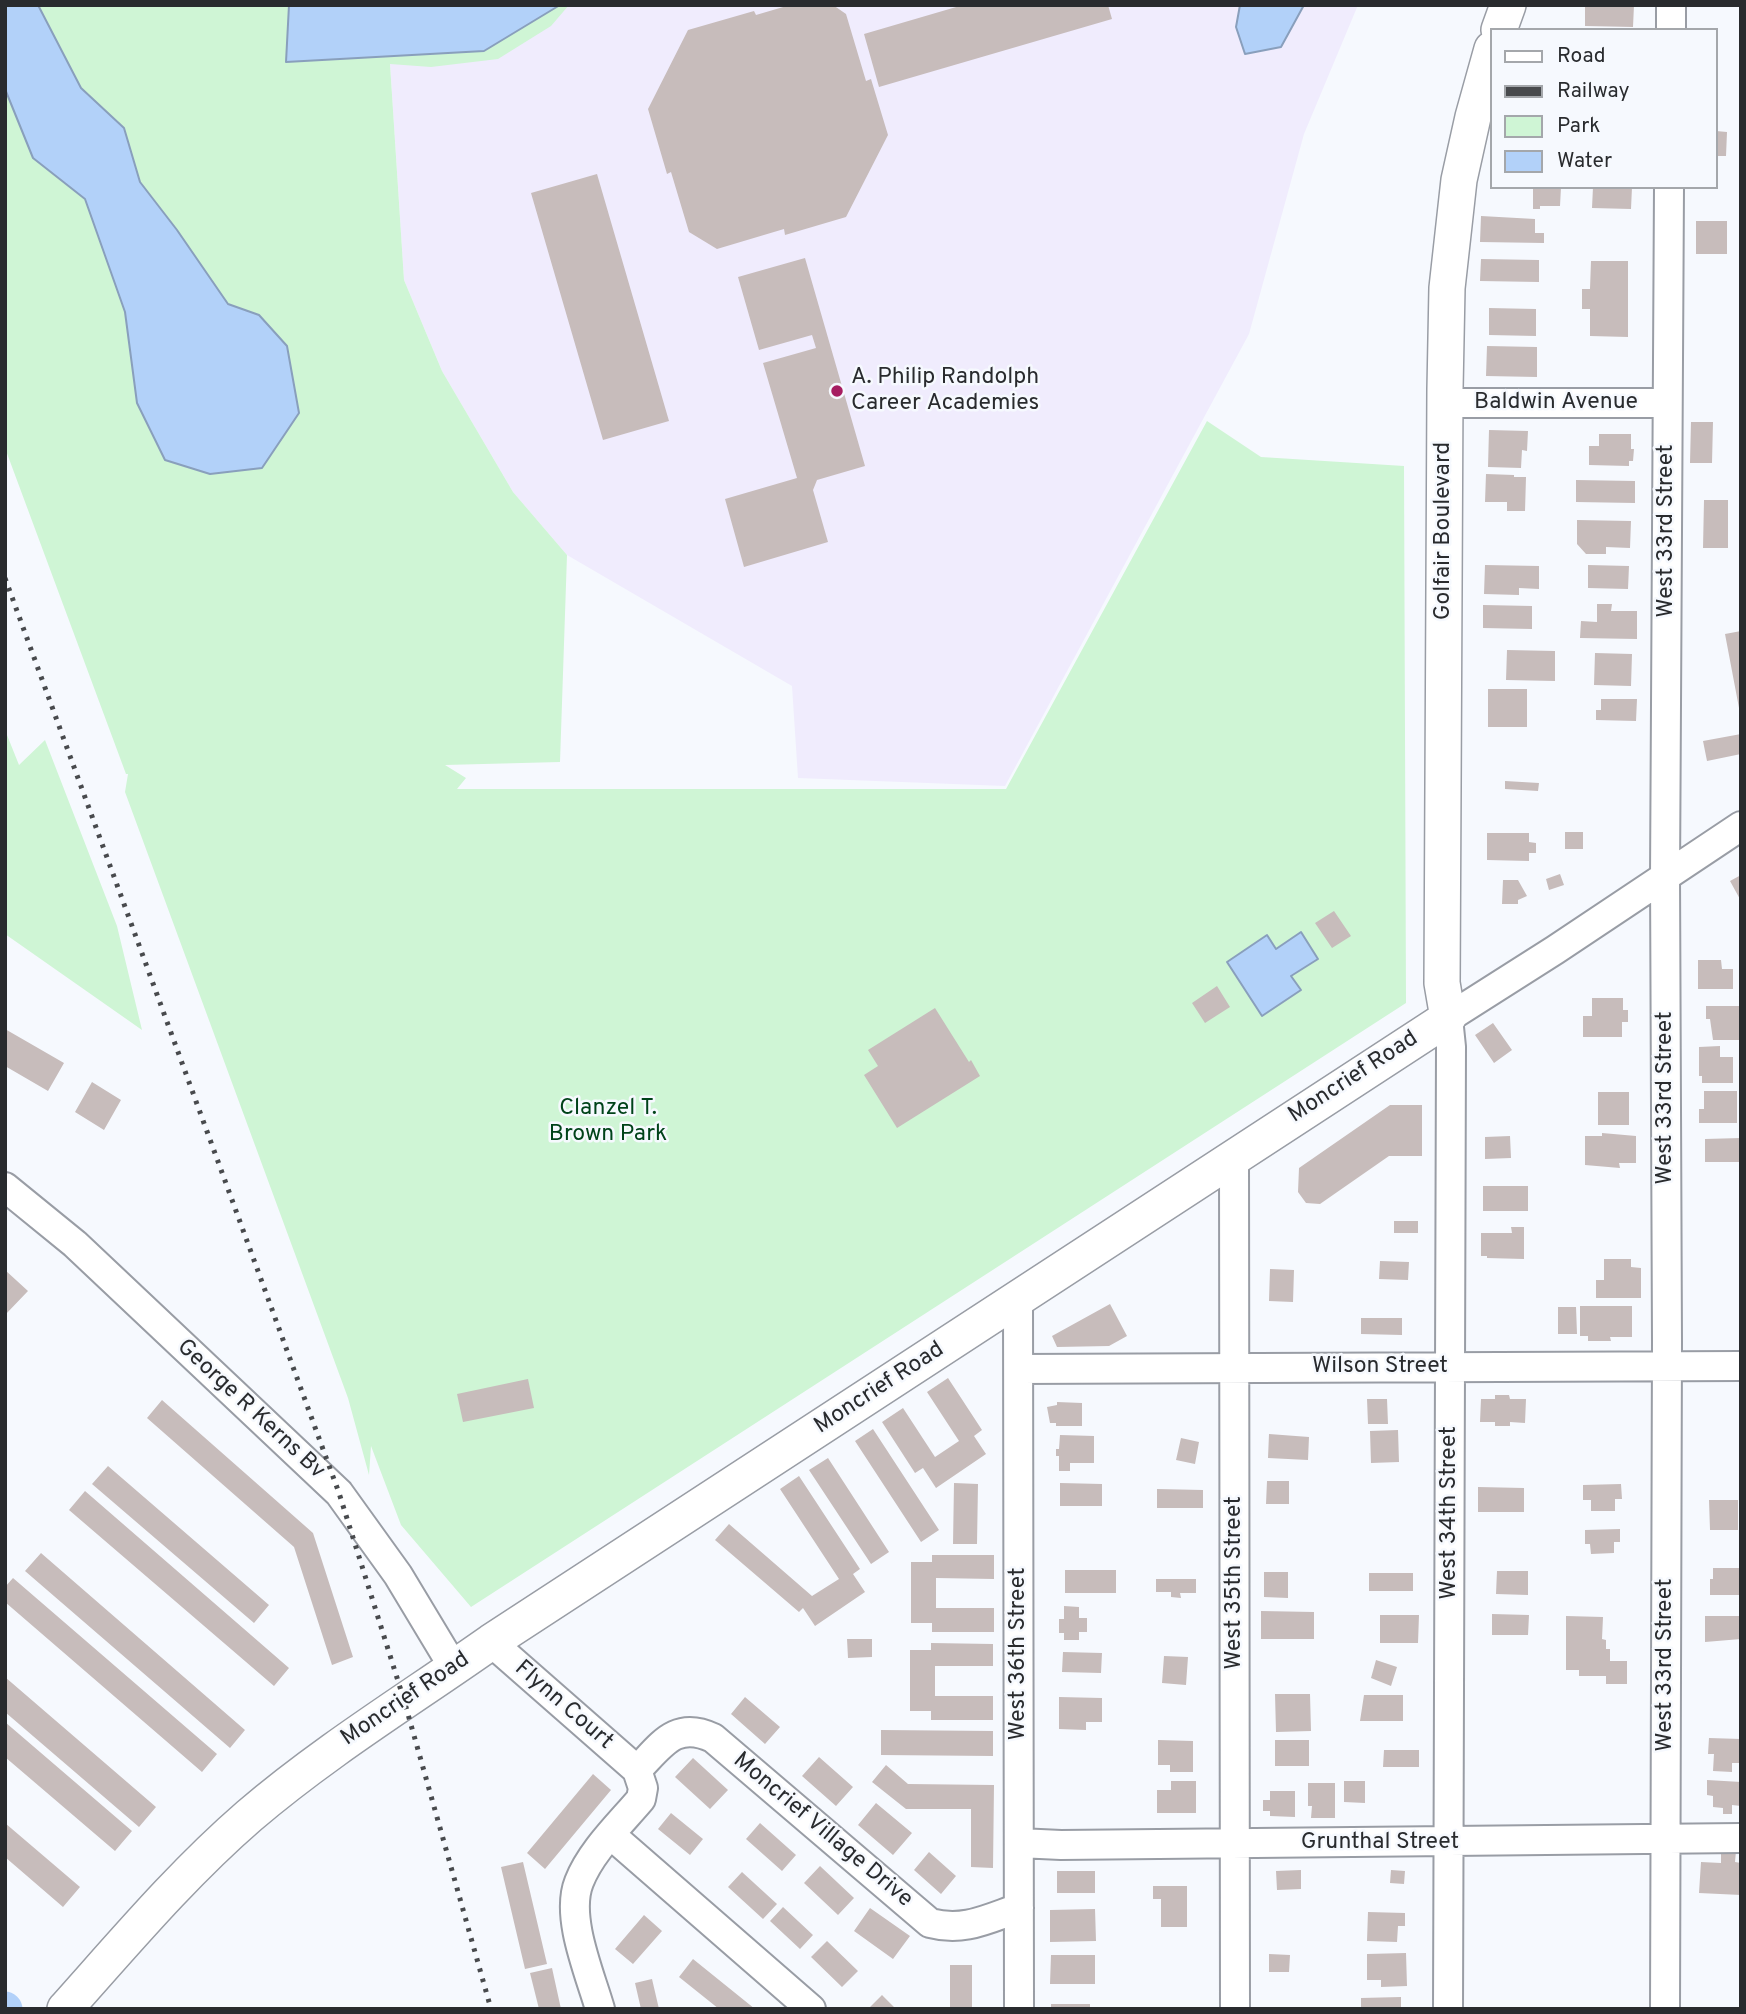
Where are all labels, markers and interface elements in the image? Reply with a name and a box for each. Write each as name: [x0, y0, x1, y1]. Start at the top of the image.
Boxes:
legend: [1490, 28, 1718, 189]
text: Road: [1557, 43, 1606, 70]
text: Railway: [1557, 78, 1630, 105]
text: Park: [1557, 113, 1600, 140]
text: Water: [1557, 148, 1612, 175]
place label: A. Philip Randolph Career Academies: [851, 364, 1039, 418]
marker: A. Philip Randolph Career Academies: [829, 383, 845, 399]
street label: Baldwin Avenue: [1474, 389, 1638, 417]
street label: Golfair Boulevard: [1430, 442, 1458, 620]
street label: West 33rd Street: [1653, 444, 1681, 618]
street label: West 33rd Street: [1652, 1011, 1680, 1185]
street label: Moncrief Road: [1284, 1026, 1424, 1130]
park label: Clanzel T. Brown Park: [549, 1095, 667, 1149]
street label: George R Kerns Bv: [170, 1334, 330, 1486]
street label: Moncrief Road: [810, 1337, 950, 1441]
street label: Wilson Street: [1312, 1353, 1448, 1381]
street label: West 34th Street: [1436, 1426, 1464, 1600]
street label: West 35th Street: [1221, 1496, 1249, 1670]
street label: West 36th Street: [1005, 1567, 1033, 1741]
street label: West 33rd Street: [1652, 1578, 1680, 1752]
street label: Moncrief Road: [337, 1647, 475, 1753]
street label: Flynn Court: [508, 1656, 618, 1756]
street label: Moncrief Village Drive: [726, 1748, 918, 1914]
street label: Grunthal Street: [1301, 1829, 1459, 1857]

